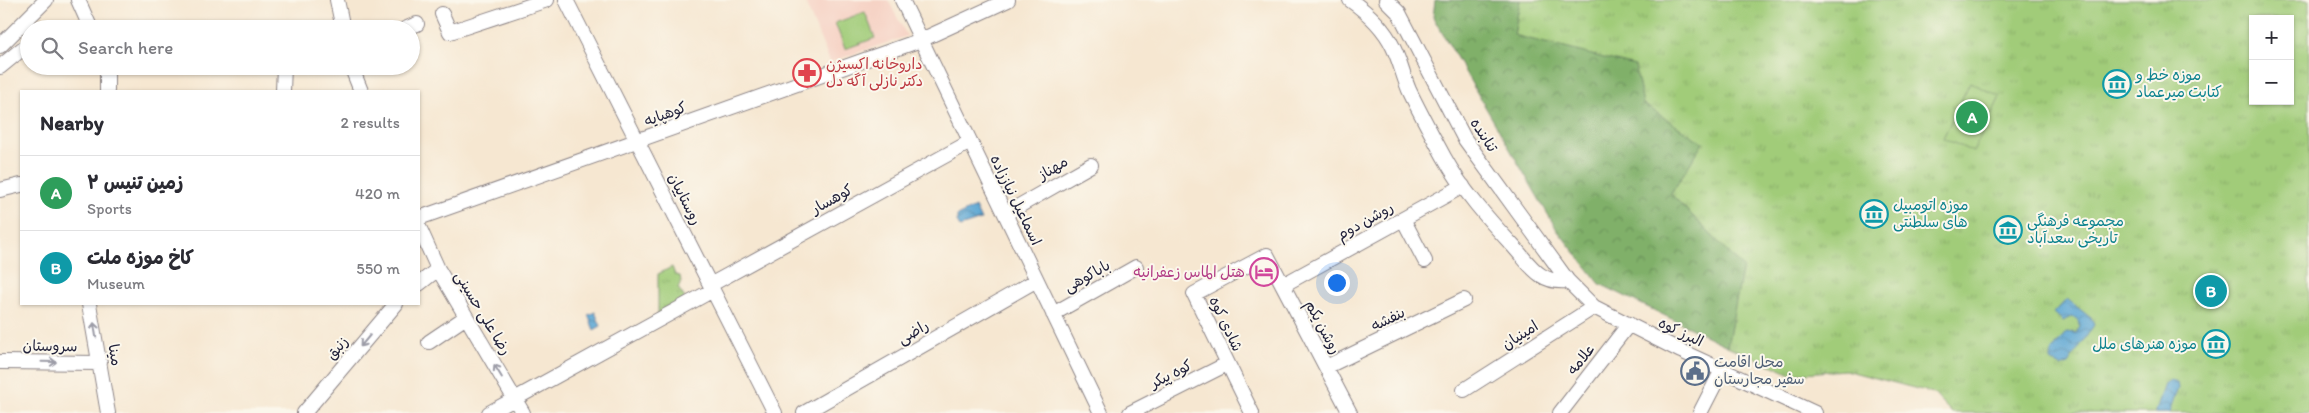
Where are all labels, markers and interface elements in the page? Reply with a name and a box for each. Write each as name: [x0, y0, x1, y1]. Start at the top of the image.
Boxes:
map controls: [2249, 15, 2294, 105]
button: +: [2249, 15, 2294, 60]
search box: [20, 20, 420, 75]
icon: search: [38, 34, 66, 62]
text: Search here: [78, 36, 173, 59]
place label: داروخانه اکسیژن دکتر نازلی آگه دل: [826, 55, 923, 91]
pharmacy icon: داروخانه اکسیژن دکتر نازلی آگه دل: [792, 58, 822, 88]
button: −: [2249, 60, 2294, 105]
place label: موزه خط و کتابت میرعماد: [2135, 66, 2222, 101]
museum icon: موزه خط و کتابت میرعماد: [2102, 69, 2132, 99]
street label: کوهپایه: [641, 98, 689, 131]
pin: A: [1956, 98, 1988, 136]
text: Nearby: [40, 110, 104, 135]
text: 2 results: [340, 113, 400, 132]
street label: تنابنده: [1466, 115, 1502, 156]
street label: اسماعیل نیاززاده: [986, 152, 1046, 248]
street label: مهناز: [1034, 152, 1071, 184]
street label: روستاییان: [664, 170, 706, 228]
text: زمین تنیس ۲: [87, 171, 183, 194]
street label: کوهسار: [807, 180, 856, 218]
text: A: [51, 184, 61, 203]
text: 420 m: [355, 184, 400, 203]
place label: موزه اتومبیل های سلطنتی: [1893, 196, 1968, 232]
street label: روشن دوم: [1334, 198, 1398, 247]
text: Sports: [87, 199, 132, 218]
museum icon: موزه اتومبیل های سلطنتی: [1859, 199, 1889, 229]
place label: مجموعه فرهنگی تاریخی سعدآباد: [2027, 212, 2124, 248]
museum icon: مجموعه فرهنگی تاریخی سعدآباد: [1993, 215, 2023, 245]
text: کاخ موزه ملت: [87, 246, 194, 269]
street label: باباکوهی: [1061, 256, 1114, 297]
hotel icon: هتل الماس زعفرانیه: [1249, 257, 1279, 287]
text: B: [51, 259, 61, 278]
text: 550 m: [356, 259, 400, 278]
place label: هتل الماس زعفرانیه: [1134, 263, 1245, 281]
street label: رضا علی حسینی: [450, 268, 515, 359]
your location: [1324, 270, 1350, 296]
pin: B: [2195, 272, 2227, 310]
text: Museum: [87, 274, 145, 293]
street label: شادی کوه: [1205, 294, 1247, 354]
street label: روشن یکم: [1299, 297, 1345, 359]
street label: بنفشه: [1368, 303, 1408, 335]
street label: البرز کوه: [1656, 313, 1706, 351]
street label: راضی: [894, 316, 932, 349]
street label: امینیان: [1498, 317, 1542, 353]
one-way arrow: [89, 323, 99, 339]
museum icon: موزه هنرهای ملل: [2201, 329, 2231, 359]
street label: زنبق: [322, 333, 352, 363]
one-way arrow: [359, 334, 370, 347]
place label: موزه هنرهای ملل: [2092, 335, 2197, 353]
street label: سروستان: [22, 337, 78, 355]
street label: علامه: [1563, 340, 1599, 378]
street label: مینا: [104, 343, 126, 367]
place label: محل اقامت سفیر مجارستان: [1714, 353, 1805, 388]
street label: کوه پیکر: [1145, 356, 1195, 394]
public building icon: محل اقامت سفیر مجارستان: [1680, 356, 1710, 386]
one-way arrow: [40, 357, 56, 367]
one-way arrow: [493, 364, 503, 379]

